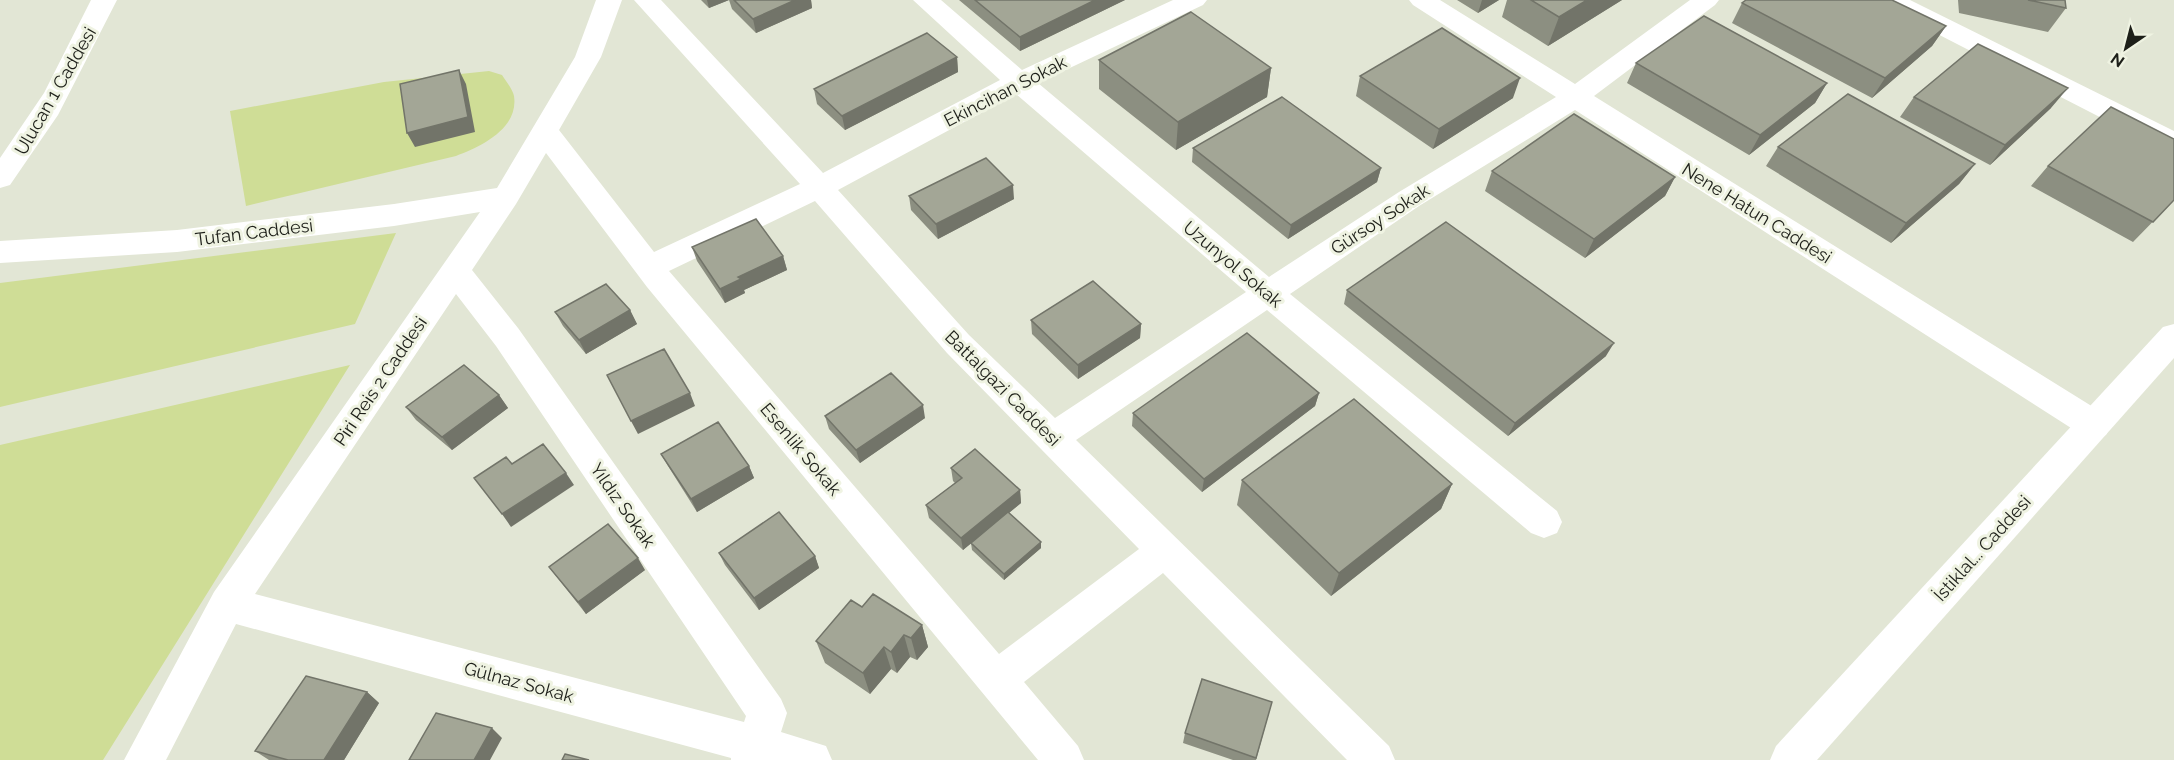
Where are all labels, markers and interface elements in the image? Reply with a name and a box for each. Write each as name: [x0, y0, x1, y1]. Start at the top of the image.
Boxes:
north arrow: [2096, 18, 2156, 78]
street label: Ulucan 1 Caddesi: [10, 23, 100, 159]
text: N: [2107, 49, 2128, 71]
street label: Ekincihan Sokak: [940, 51, 1070, 131]
street label: Nene Hatun Caddesi: [1678, 158, 1836, 268]
street label: Gürsoy Sokak: [1327, 179, 1434, 259]
street label: Tufan Caddesi: [194, 214, 314, 250]
street label: Uzunyol Sokak: [1179, 216, 1287, 312]
street label: Piri Reis 2 Caddesi: [329, 313, 431, 449]
street label: Battalgazi Caddesi: [941, 326, 1065, 450]
street label: Esenlik Sokak: [756, 399, 846, 500]
street label: Yıldız Sokak: [586, 459, 660, 552]
street label: İstiklal... Caddesi: [1929, 491, 2035, 605]
street label: Gülnaz Sokak: [462, 657, 577, 707]

